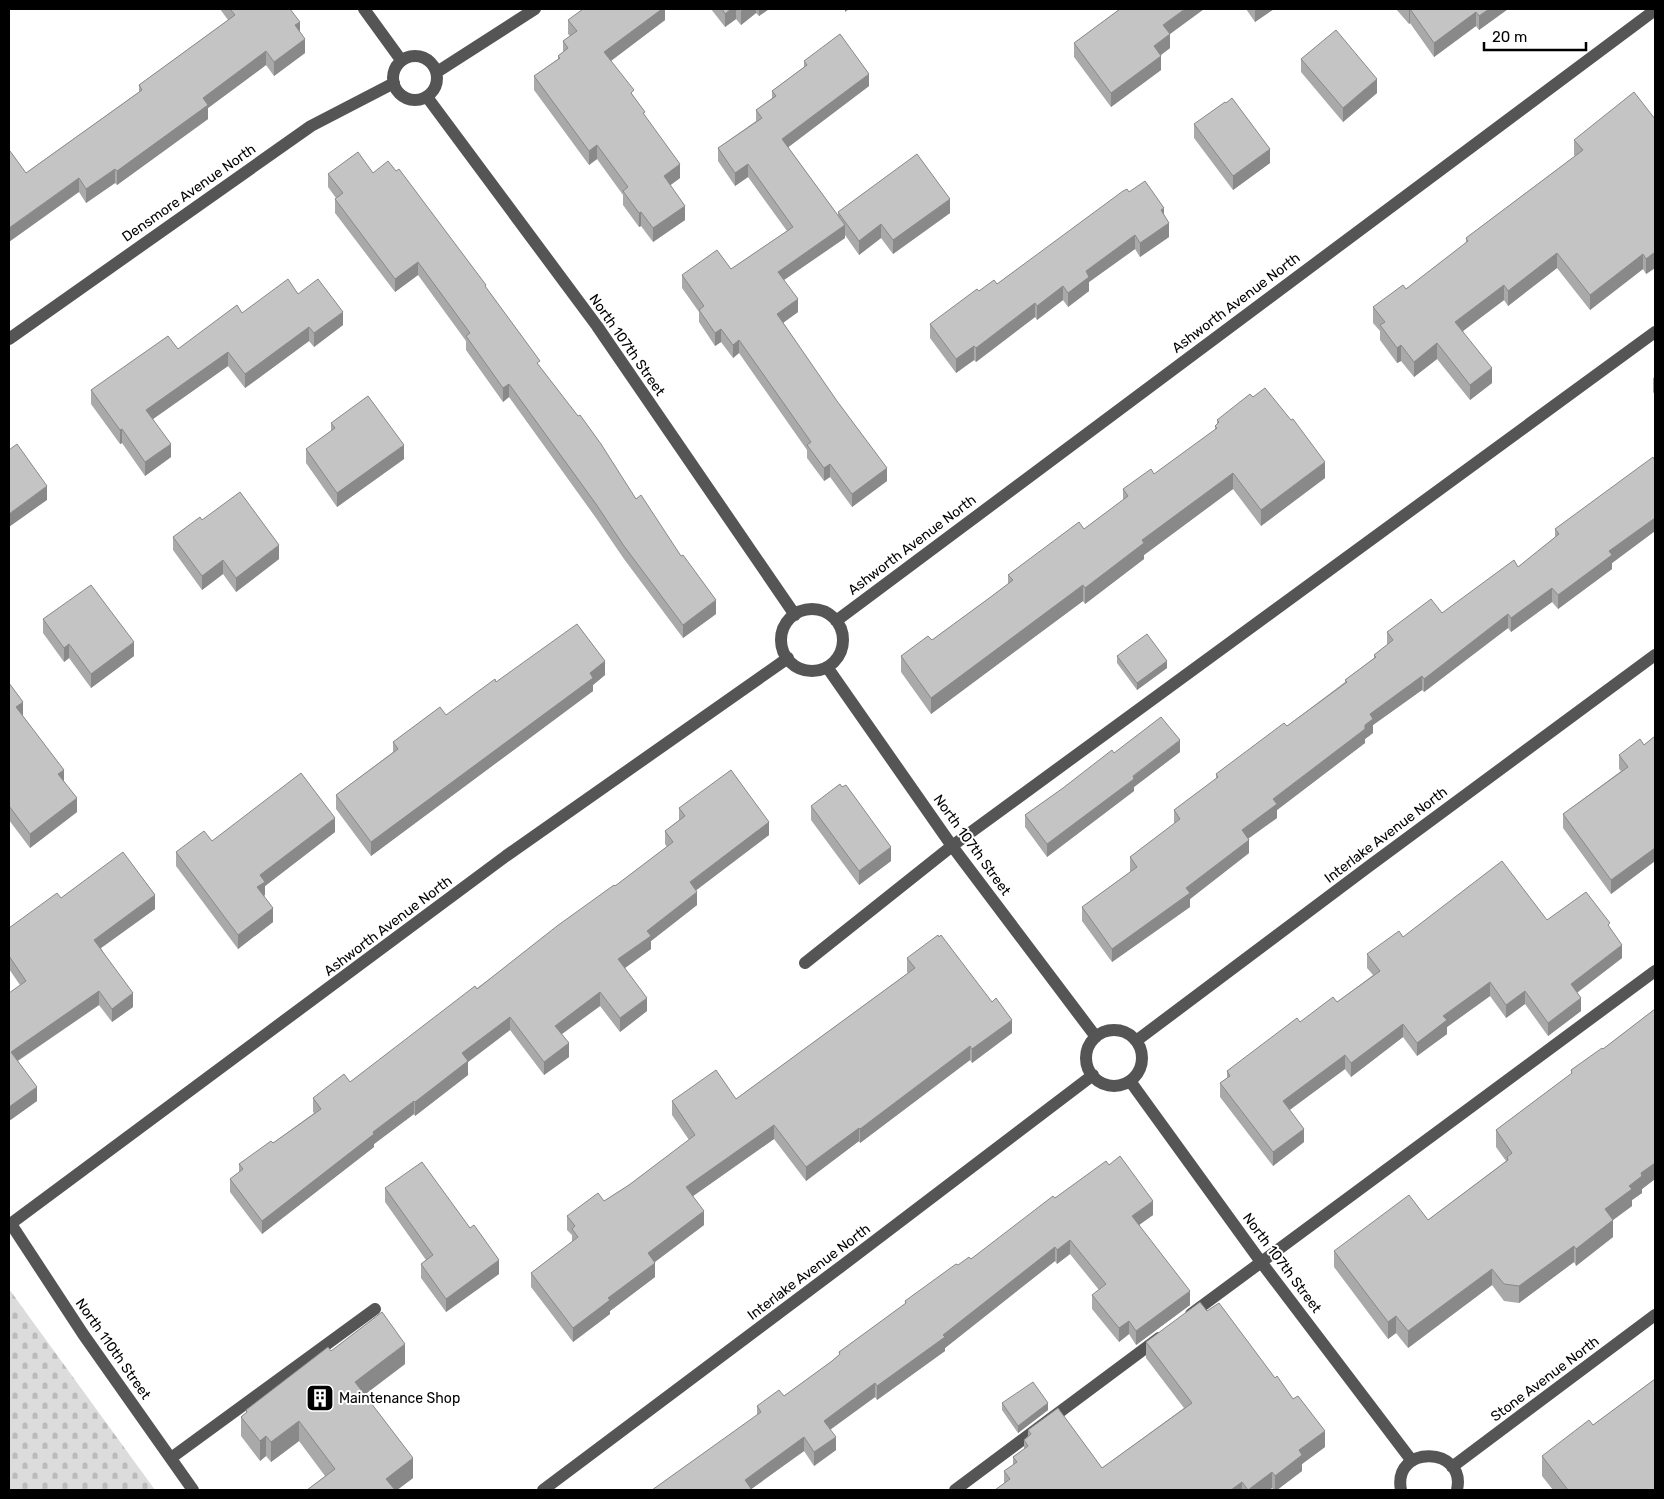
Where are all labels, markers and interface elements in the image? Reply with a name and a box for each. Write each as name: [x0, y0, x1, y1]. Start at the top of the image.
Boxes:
scale bar: [1484, 20, 1586, 52]
text: 20 m: [1492, 28, 1527, 46]
street label: Densmore Avenue North: [119, 140, 259, 246]
street label: Ashworth Avenue North: [1169, 249, 1303, 357]
street label: North 107th Street: [585, 291, 669, 400]
street label: Ashworth Avenue North: [845, 491, 979, 599]
street label: Interlake Avenue North: [1321, 783, 1451, 887]
street label: North 107th Street: [930, 791, 1015, 899]
street label: Ashworth Avenue North: [321, 872, 455, 980]
street label: North 107th Street: [1239, 1210, 1325, 1317]
street label: Interlake Avenue North: [744, 1220, 874, 1324]
street label: North 110th Street: [72, 1295, 154, 1403]
street label: Stone Avenue North: [1488, 1333, 1602, 1425]
building icon: Maintenance Shop: [305, 1383, 335, 1413]
place label: Maintenance Shop: [339, 1390, 460, 1407]

